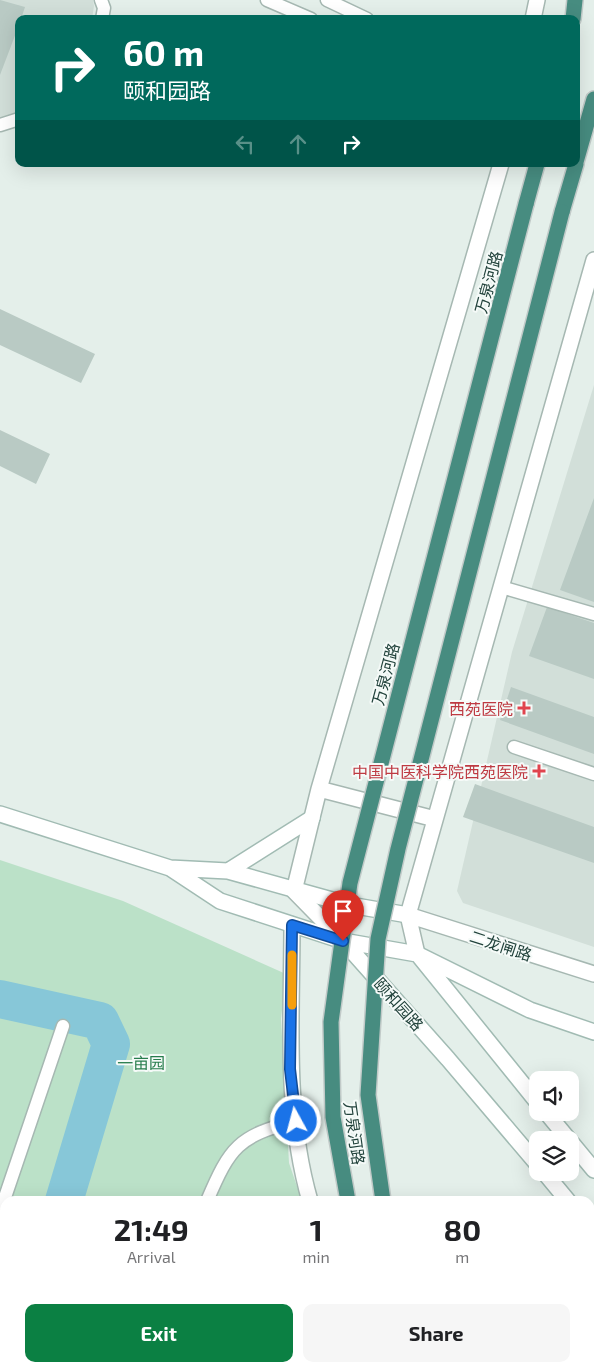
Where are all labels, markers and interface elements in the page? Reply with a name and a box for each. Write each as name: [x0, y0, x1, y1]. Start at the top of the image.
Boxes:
text: 60 m: [123, 31, 204, 73]
icon: right: [40, 35, 105, 100]
text: 颐和园路: [123, 77, 211, 103]
icon: left: [231, 130, 259, 158]
icon: ahead: [284, 130, 312, 158]
icon: right: [337, 130, 365, 158]
street label: 万泉河路: [471, 249, 505, 315]
street label: 万泉河路: [368, 641, 402, 707]
place label: 西苑医院: [449, 699, 513, 718]
marker: 西苑医院: [517, 701, 531, 715]
place label: 中国中医科学院西苑医院: [352, 762, 528, 781]
marker: 中国中医科学院西苑医院: [532, 764, 546, 778]
pin: [322, 890, 364, 941]
icon: arrive: [329, 897, 357, 925]
street label: 二龙闸路: [468, 926, 534, 964]
street label: 颐和园路: [371, 974, 427, 1034]
park label: 一亩园: [117, 1053, 165, 1072]
map controls: [529, 1071, 579, 1181]
button: sound: [529, 1071, 579, 1121]
position arrow: [269, 1094, 321, 1146]
street label: 万泉河路: [341, 1100, 369, 1166]
button: layers: [529, 1131, 579, 1181]
text: 21:49: [114, 1211, 189, 1247]
text: 1: [310, 1211, 323, 1247]
text: 80: [444, 1211, 481, 1247]
text: Arrival: [127, 1247, 176, 1266]
text: min: [302, 1247, 330, 1266]
text: m: [455, 1247, 469, 1266]
button: Exit: [25, 1304, 293, 1362]
button: Share: [303, 1304, 570, 1362]

